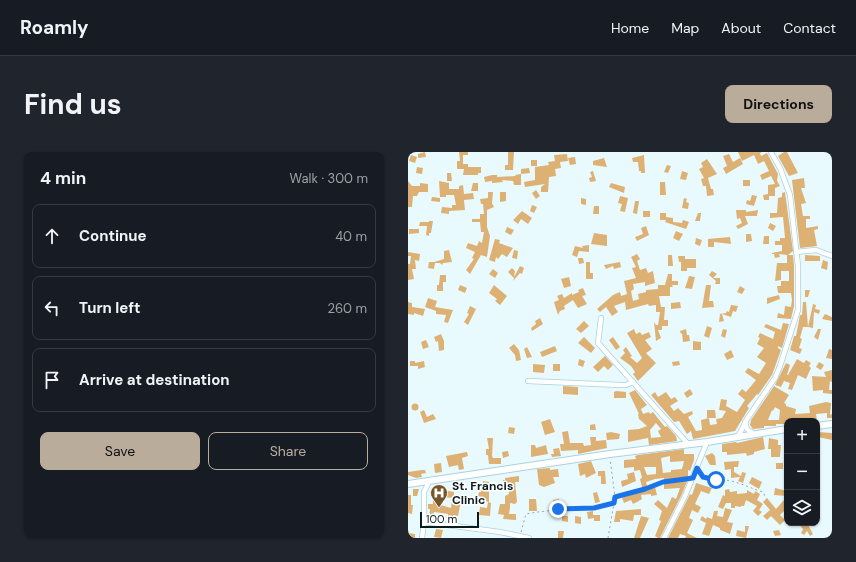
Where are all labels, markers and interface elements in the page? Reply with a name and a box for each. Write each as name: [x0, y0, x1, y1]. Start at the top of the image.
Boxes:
text: Roamly: [20, 15, 89, 40]
text: Home: [611, 19, 649, 37]
text: Map: [671, 19, 699, 37]
text: About: [721, 19, 761, 37]
text: Contact: [783, 19, 836, 37]
button: Directions: [725, 85, 832, 123]
text: Find us: [24, 86, 122, 123]
text: 4 min: [40, 167, 86, 189]
text: Walk · 300 m: [290, 170, 368, 187]
icon: ahead: [41, 225, 63, 247]
text: Continue: [79, 226, 147, 246]
text: 40 m: [335, 228, 367, 245]
icon: left: [41, 297, 63, 319]
text: Turn left: [79, 298, 140, 318]
text: 260 m: [327, 300, 367, 317]
icon: arrive: [41, 369, 63, 391]
text: Arrive at destination: [79, 370, 230, 390]
map controls: [784, 418, 820, 526]
button: +: [784, 418, 820, 454]
button: Save: [40, 432, 200, 470]
button: Share: [208, 432, 368, 470]
button: −: [784, 454, 820, 490]
route start: [707, 471, 725, 489]
place label: St. Francis Clinic: [452, 478, 513, 508]
hospital icon: St. Francis Clinic: [429, 483, 449, 508]
button: layers: [784, 490, 820, 526]
route end: [549, 500, 567, 518]
scale bar: [420, 510, 479, 529]
text: 100 m: [426, 512, 457, 526]

